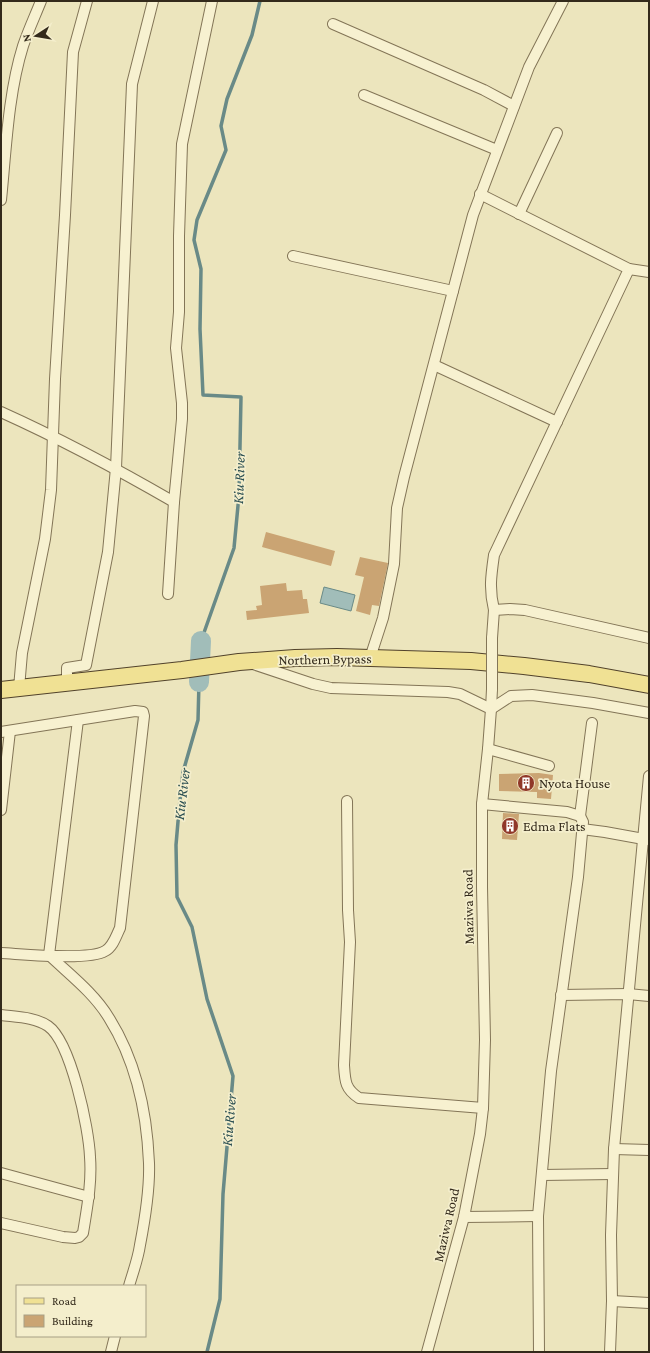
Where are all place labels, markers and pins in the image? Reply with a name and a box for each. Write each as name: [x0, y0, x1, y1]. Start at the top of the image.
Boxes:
building icon: Nyota House: [516, 773, 536, 793]
place label: Nyota House: [539, 775, 610, 791]
building icon: Edma Flats: [500, 816, 520, 836]
place label: Edma Flats: [523, 818, 585, 834]

